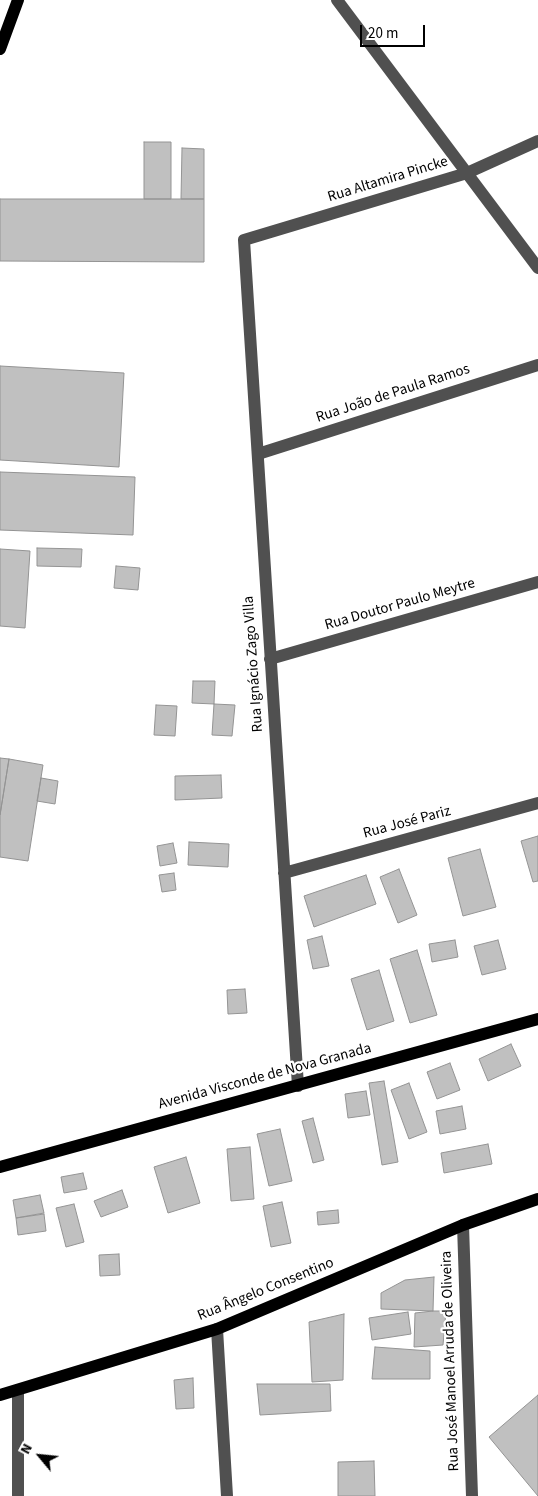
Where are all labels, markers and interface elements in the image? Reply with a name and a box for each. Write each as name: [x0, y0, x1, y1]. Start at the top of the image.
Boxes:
scale bar: [363, 15, 428, 47]
text: 20 m: [368, 23, 398, 44]
street label: Rua Altamira Pincke: [326, 153, 450, 207]
street label: Rua João de Paula Ramos: [314, 361, 472, 427]
street label: Rua Doutor Paulo Meytre: [323, 575, 477, 635]
street label: Rua Ignácio Zago Villa: [240, 595, 268, 733]
street label: Rua José Pariz: [361, 803, 453, 843]
street label: Avenida Visconde de Nova Granada: [157, 1040, 373, 1114]
street label: Rua José Manoel Arruda de Oliveira: [438, 1250, 464, 1472]
street label: Rua Ângelo Consentino: [195, 1254, 337, 1326]
north arrow: [15, 1431, 65, 1481]
text: N: [16, 1440, 38, 1458]

